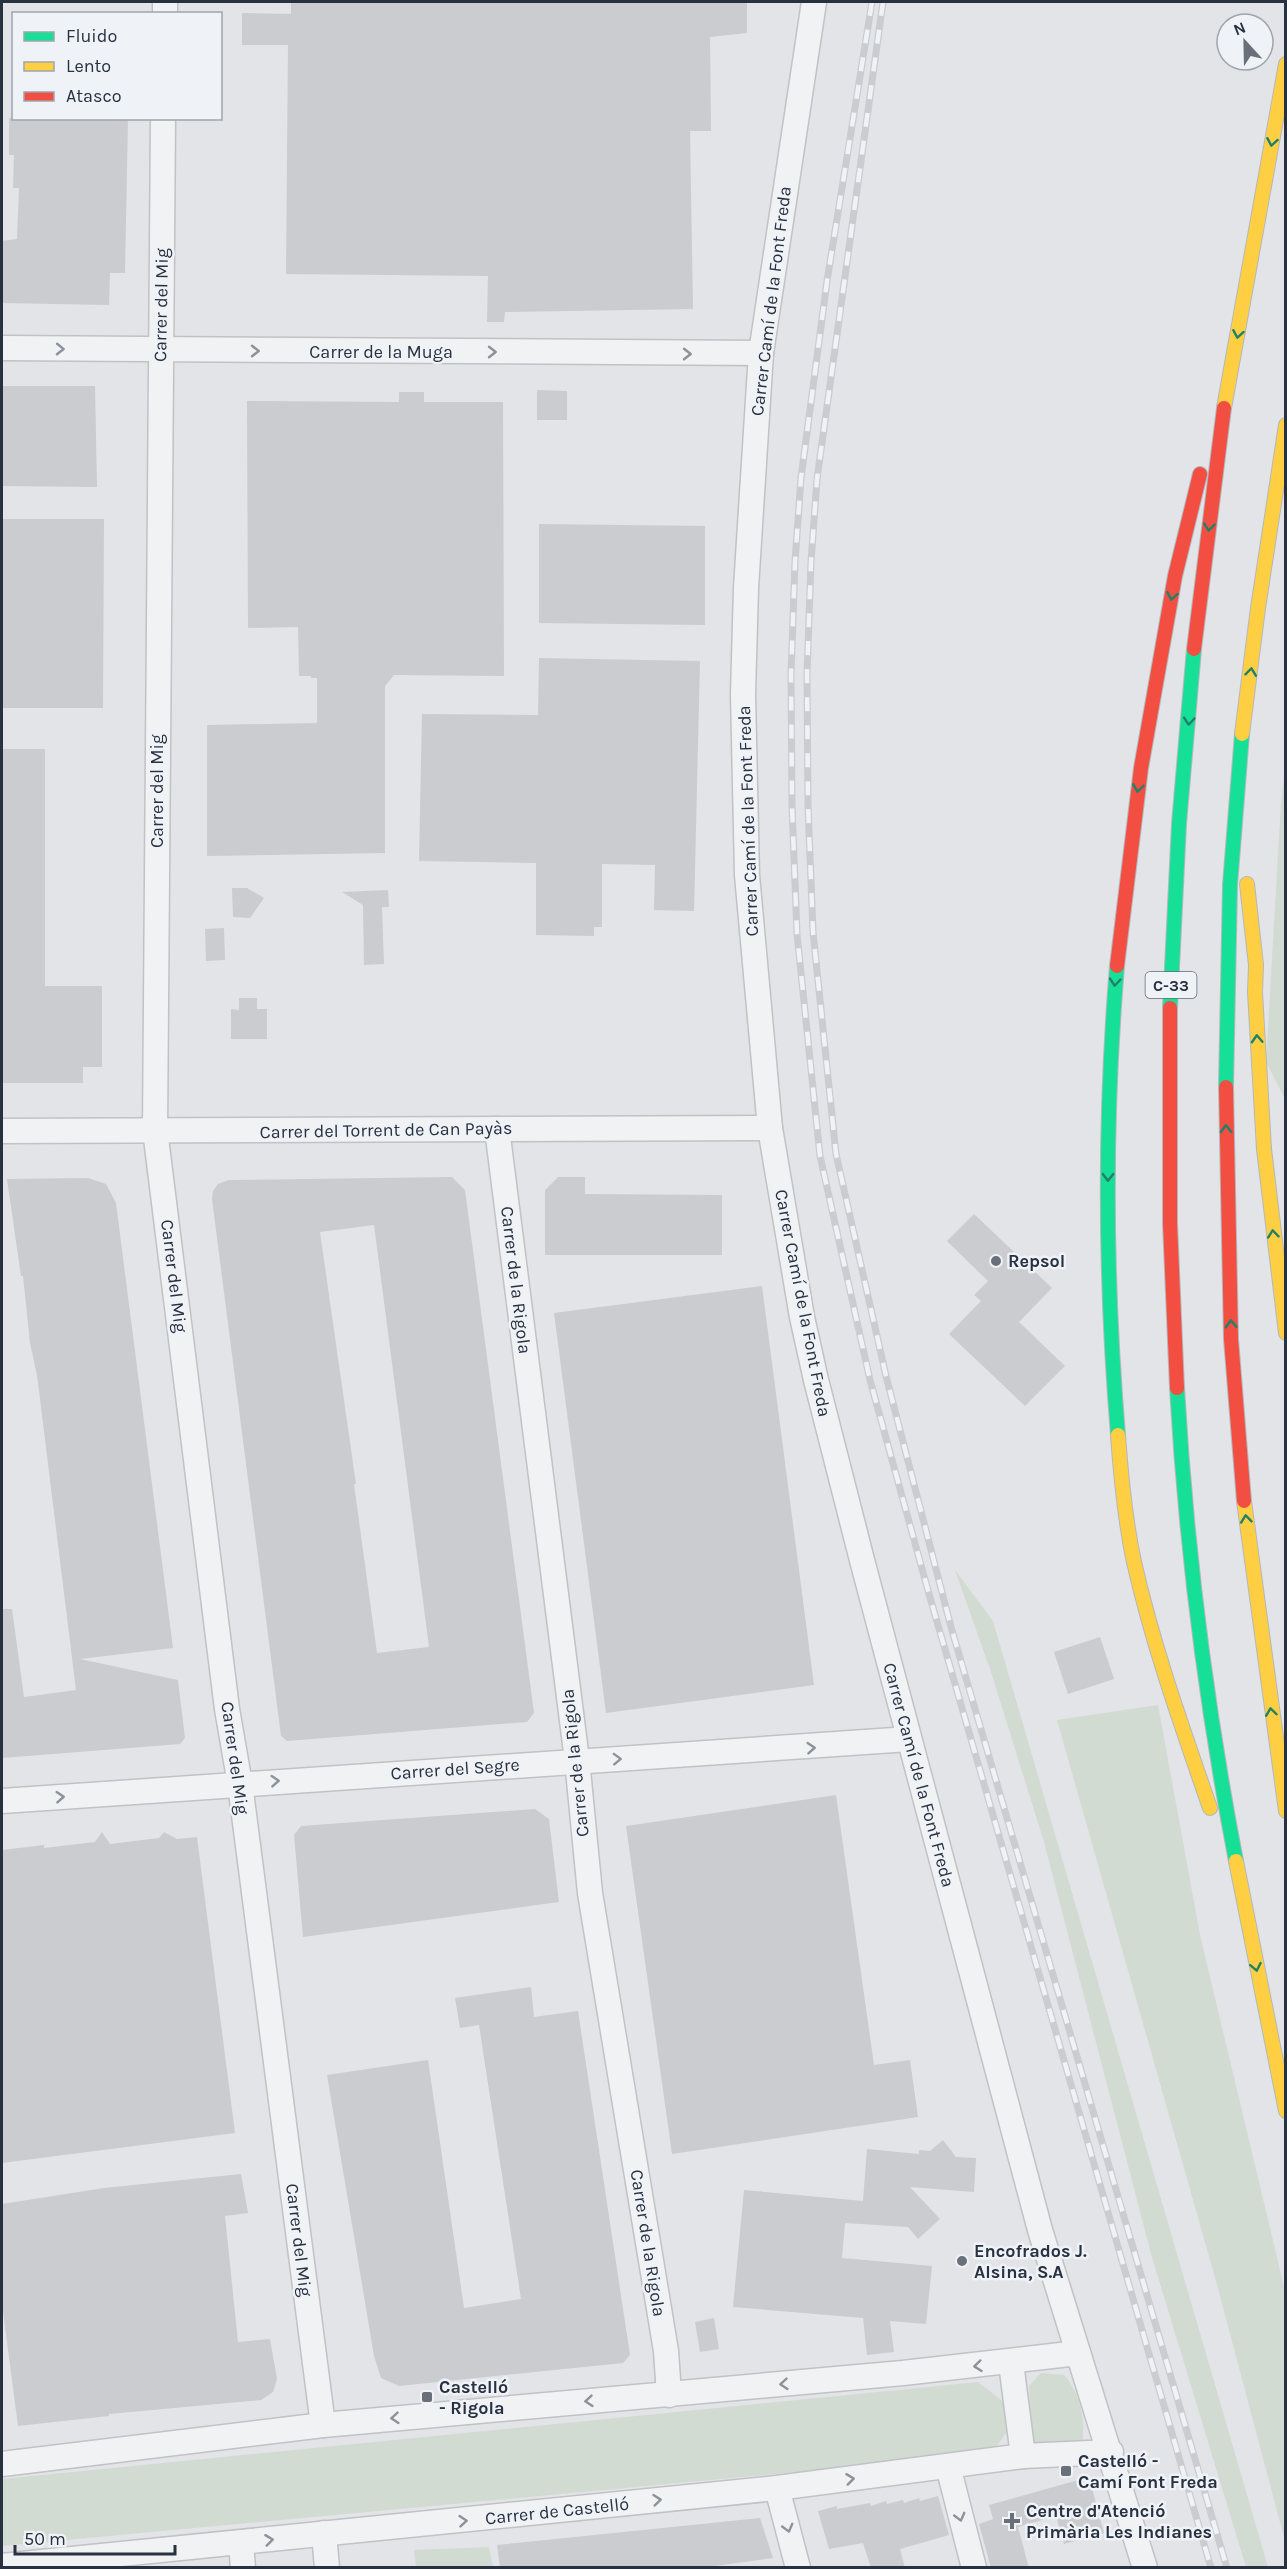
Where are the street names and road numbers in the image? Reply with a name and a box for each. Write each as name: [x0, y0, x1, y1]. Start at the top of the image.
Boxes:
street label: Carrer Camí de la Font Freda: [746, 185, 796, 417]
street label: Carrer del Mig: [149, 248, 173, 362]
street label: Carrer de la Muga: [309, 341, 453, 363]
street label: Carrer Camí de la Font Freda: [733, 705, 763, 937]
street label: Carrer del Mig: [146, 734, 168, 848]
road number: C-33: [1146, 972, 1196, 998]
street label: Carrer del Torrent de Can Payàs: [259, 1117, 513, 1143]
street label: Carrer Camí de la Font Freda: [770, 1187, 836, 1419]
street label: Carrer de la Rigola: [496, 1205, 536, 1355]
street label: Carrer del Mig: [156, 1218, 192, 1334]
street label: Carrer Camí de la Font Freda: [878, 1660, 960, 1890]
street label: Carrer de la Rigola: [556, 1688, 594, 1838]
street label: Carrer del Mig: [216, 1700, 254, 1816]
street label: Carrer del Segre: [390, 1754, 520, 1784]
street label: Carrer de la Rigola: [626, 2168, 670, 2318]
street label: Carrer del Mig: [281, 2182, 317, 2298]
street label: Carrer de Castelló: [484, 2493, 630, 2529]

